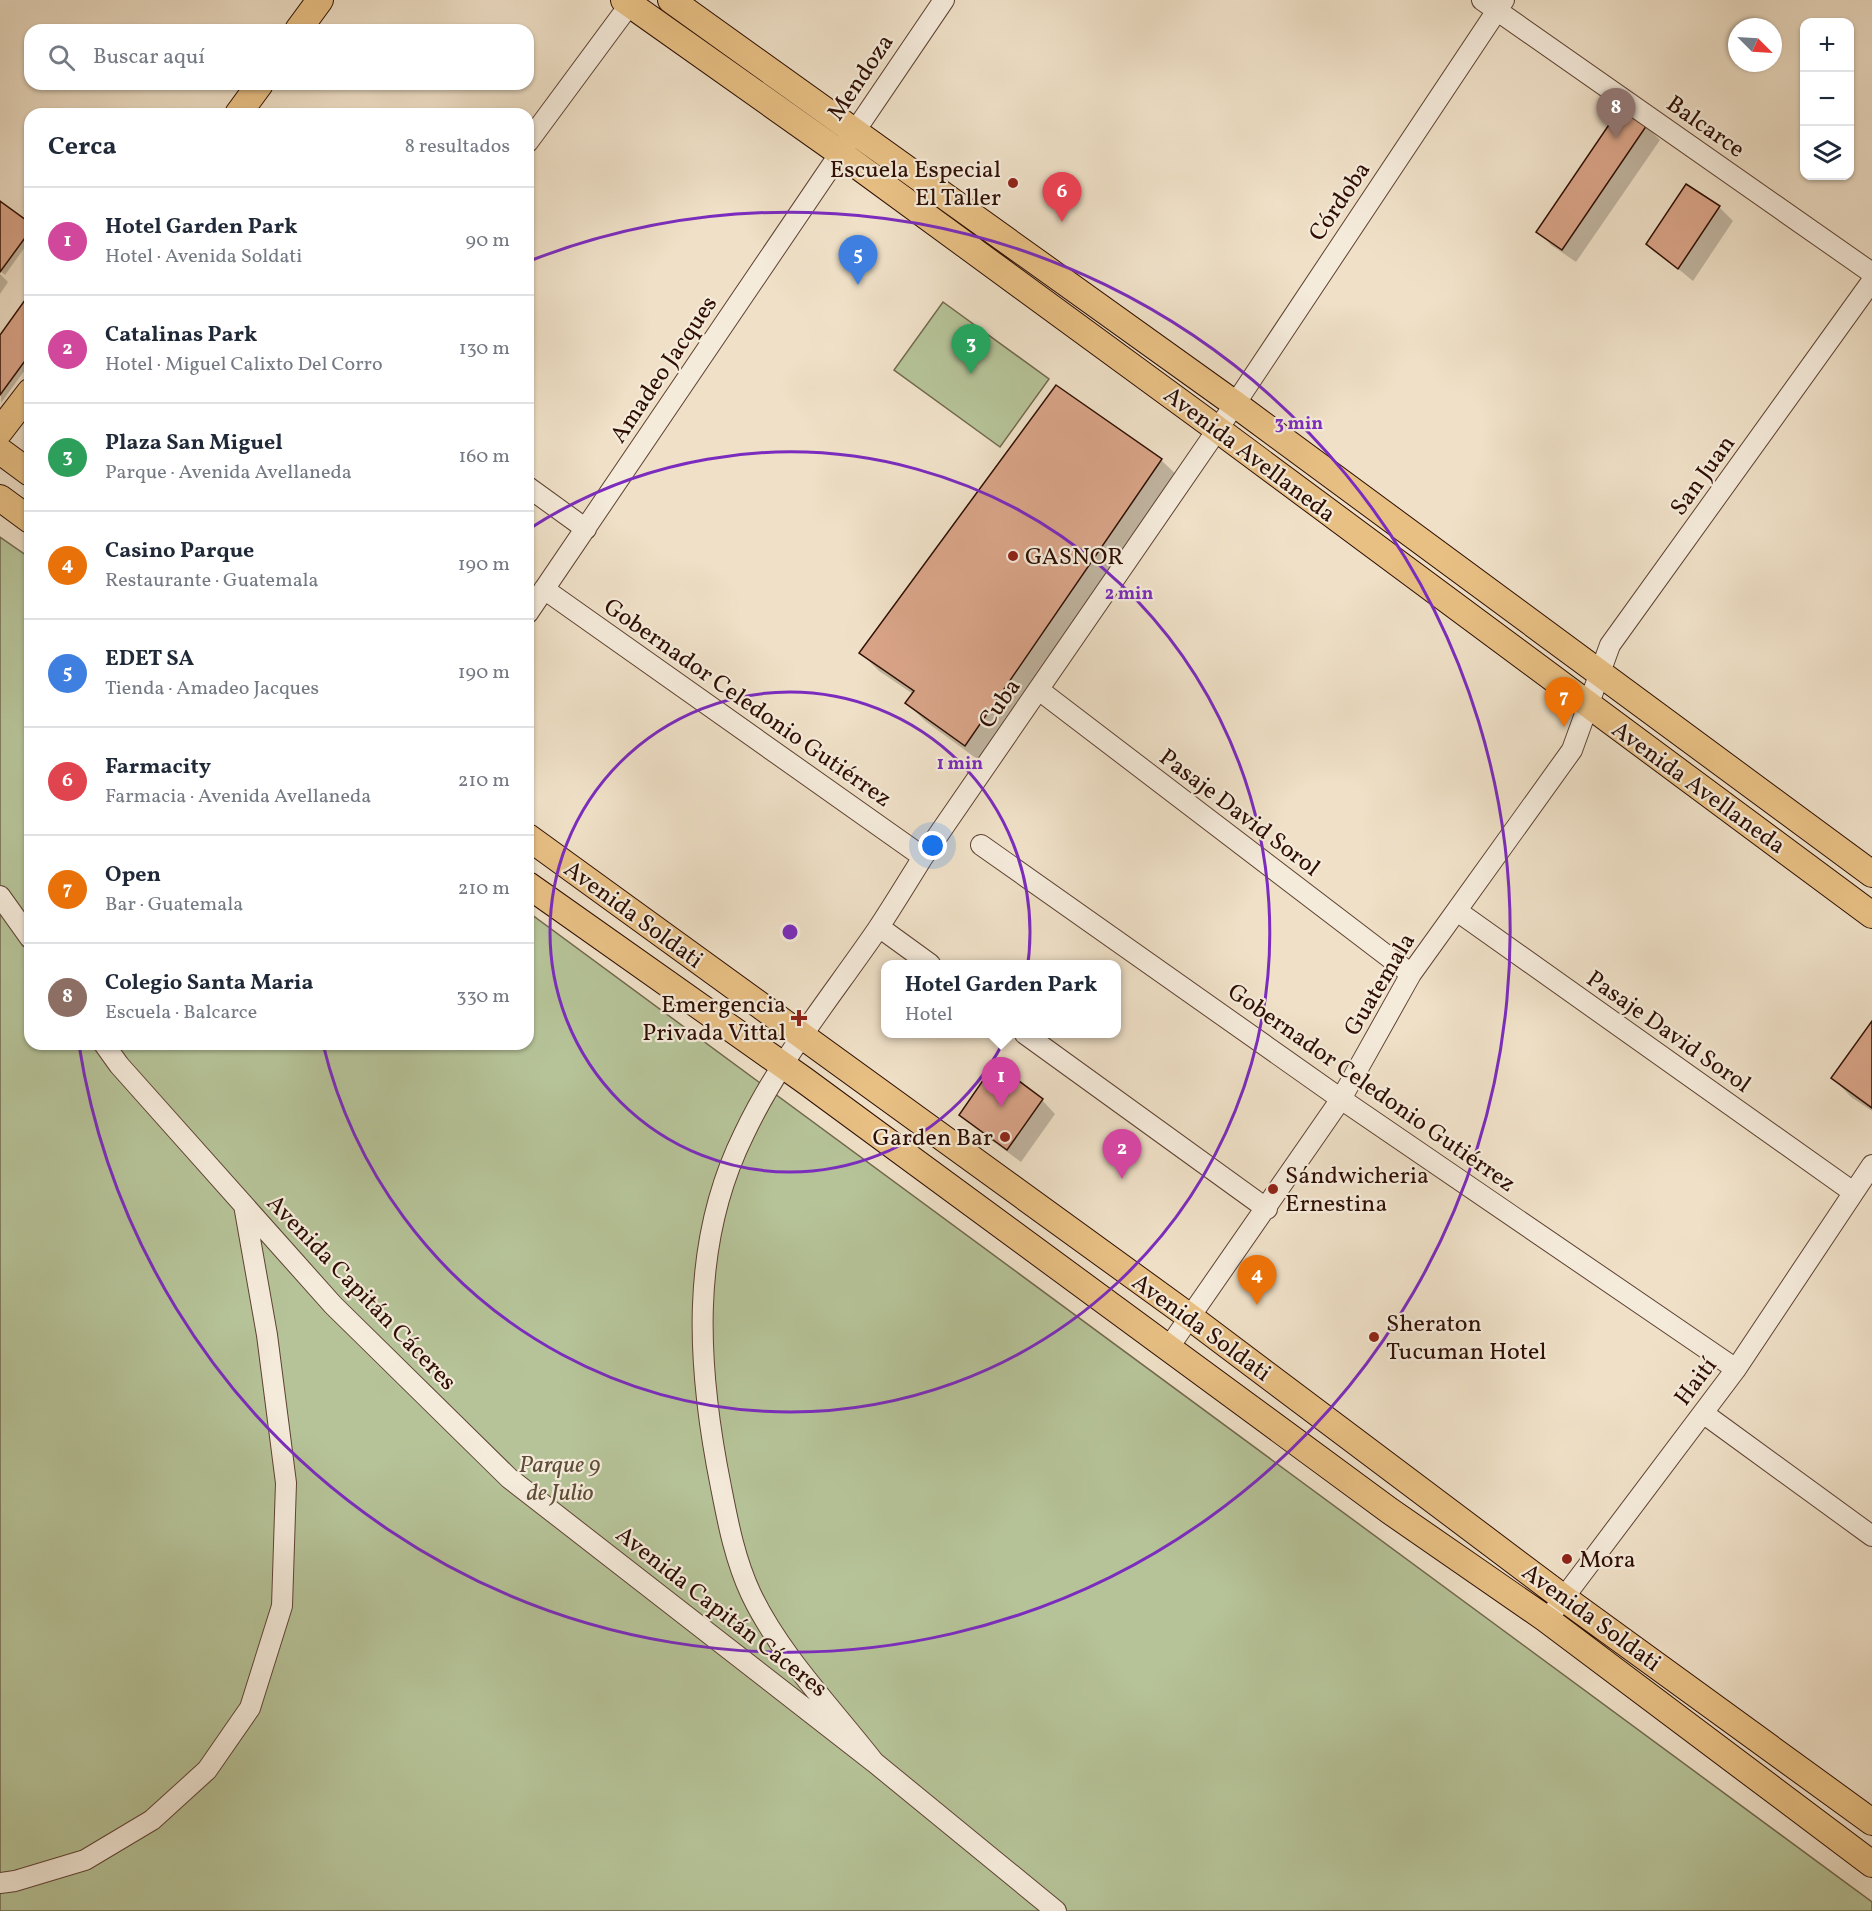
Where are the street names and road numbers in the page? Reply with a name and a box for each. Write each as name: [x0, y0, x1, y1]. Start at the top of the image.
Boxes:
street label: Mendoza: [820, 28, 903, 128]
street label: Balcarce: [1659, 88, 1751, 167]
street label: Córdoba: [1302, 155, 1380, 249]
street label: Amadeo Jacques: [603, 290, 727, 451]
street label: Avenida Avellaneda: [1156, 379, 1342, 532]
street label: San Juan: [1663, 429, 1744, 523]
street label: Gobernador Celedonio Gutiérrez: [596, 591, 898, 816]
street label: Cuba: [971, 672, 1030, 736]
street label: Avenida Avellaneda: [1604, 714, 1792, 863]
street label: Pasaje David Sorol: [1151, 742, 1326, 886]
street label: Avenida Soldati: [556, 853, 709, 978]
street label: Guatemala: [1337, 927, 1425, 1043]
street label: Pasaje David Sorol: [1579, 963, 1757, 1102]
street label: Gobernador Celedonio Gutiérrez: [1220, 976, 1522, 1201]
street label: Avenida Capitán Cáceres: [258, 1188, 463, 1399]
street label: Avenida Soldati: [1124, 1266, 1277, 1391]
street label: Haití: [1667, 1351, 1726, 1414]
street label: Avenida Capitán Cáceres: [608, 1519, 834, 1706]
street label: Avenida Soldati: [1514, 1556, 1667, 1681]

